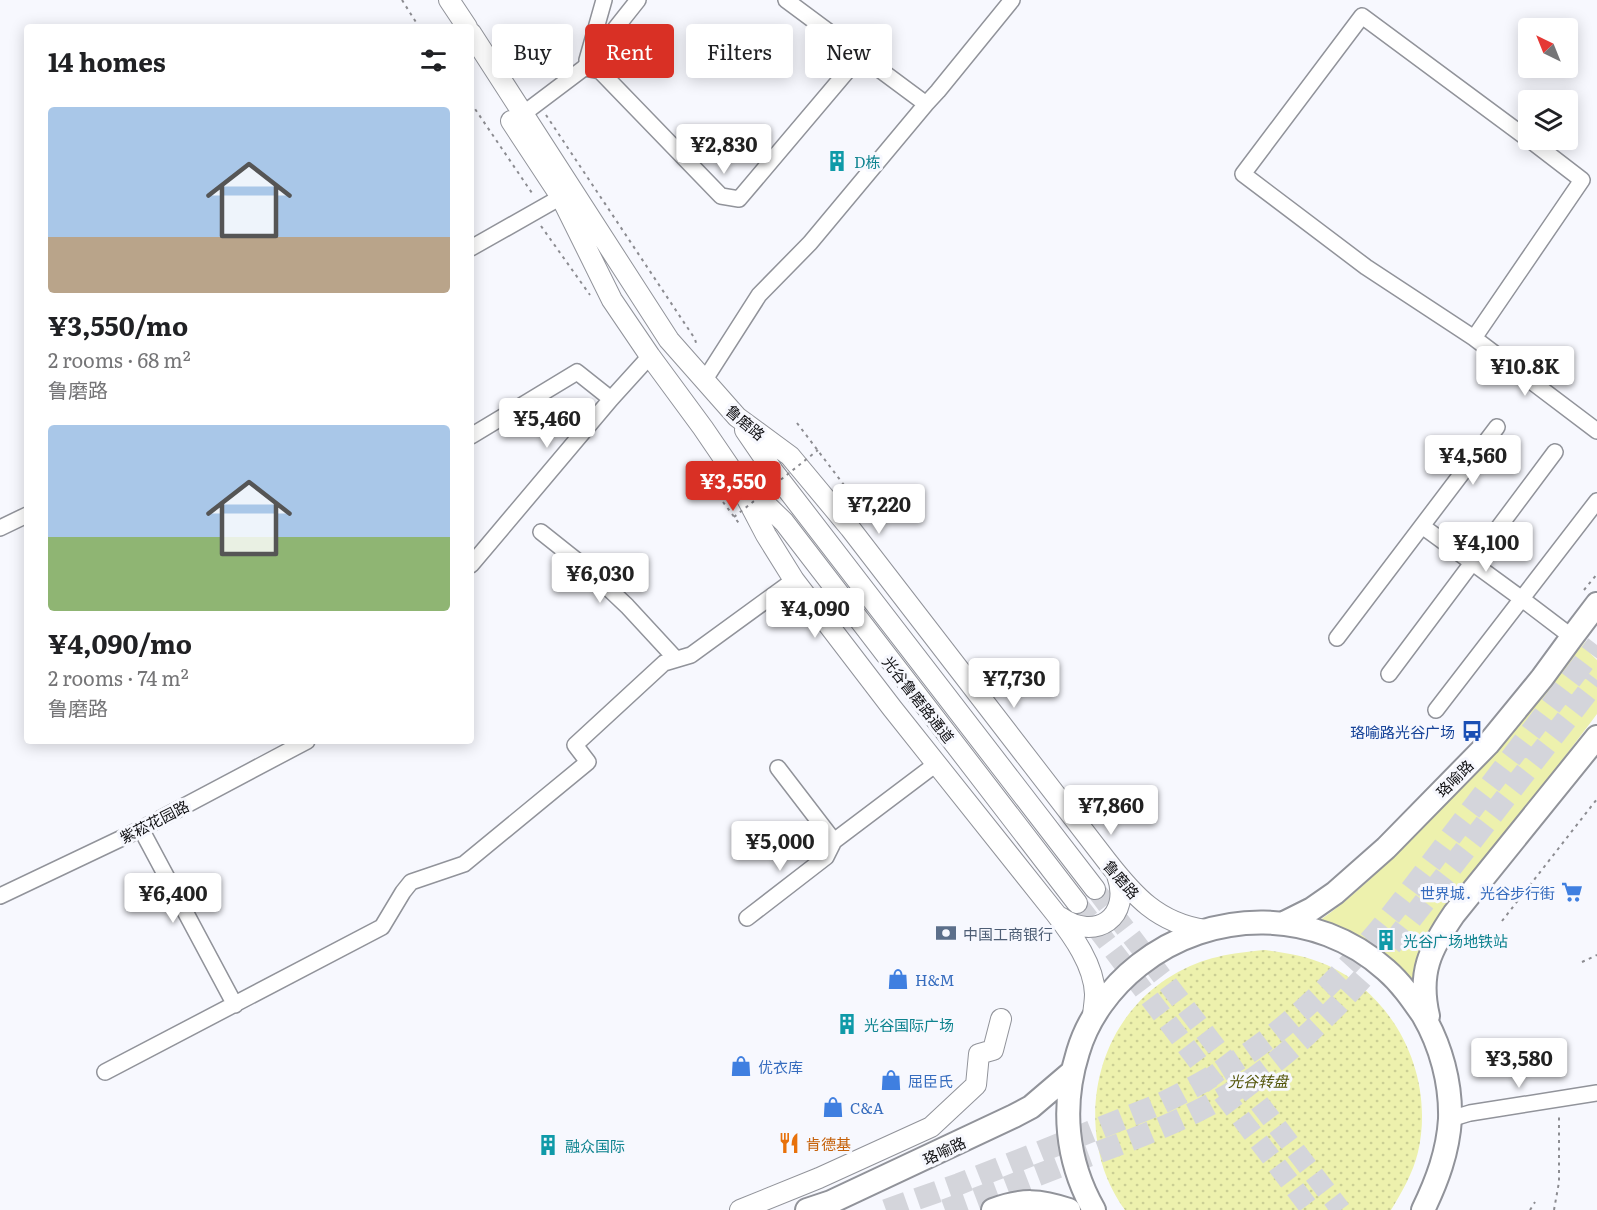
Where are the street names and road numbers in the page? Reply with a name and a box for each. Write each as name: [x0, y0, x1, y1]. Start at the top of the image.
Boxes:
street label: 鲁磨路: [721, 399, 771, 445]
street label: 光谷鲁磨路通道: [878, 651, 960, 747]
street label: 珞喻路: [1430, 754, 1478, 802]
street label: 紫菘花园路: [115, 794, 193, 848]
street label: 鲁磨路: [1099, 854, 1145, 904]
street label: 珞喻路: [919, 1130, 969, 1170]

